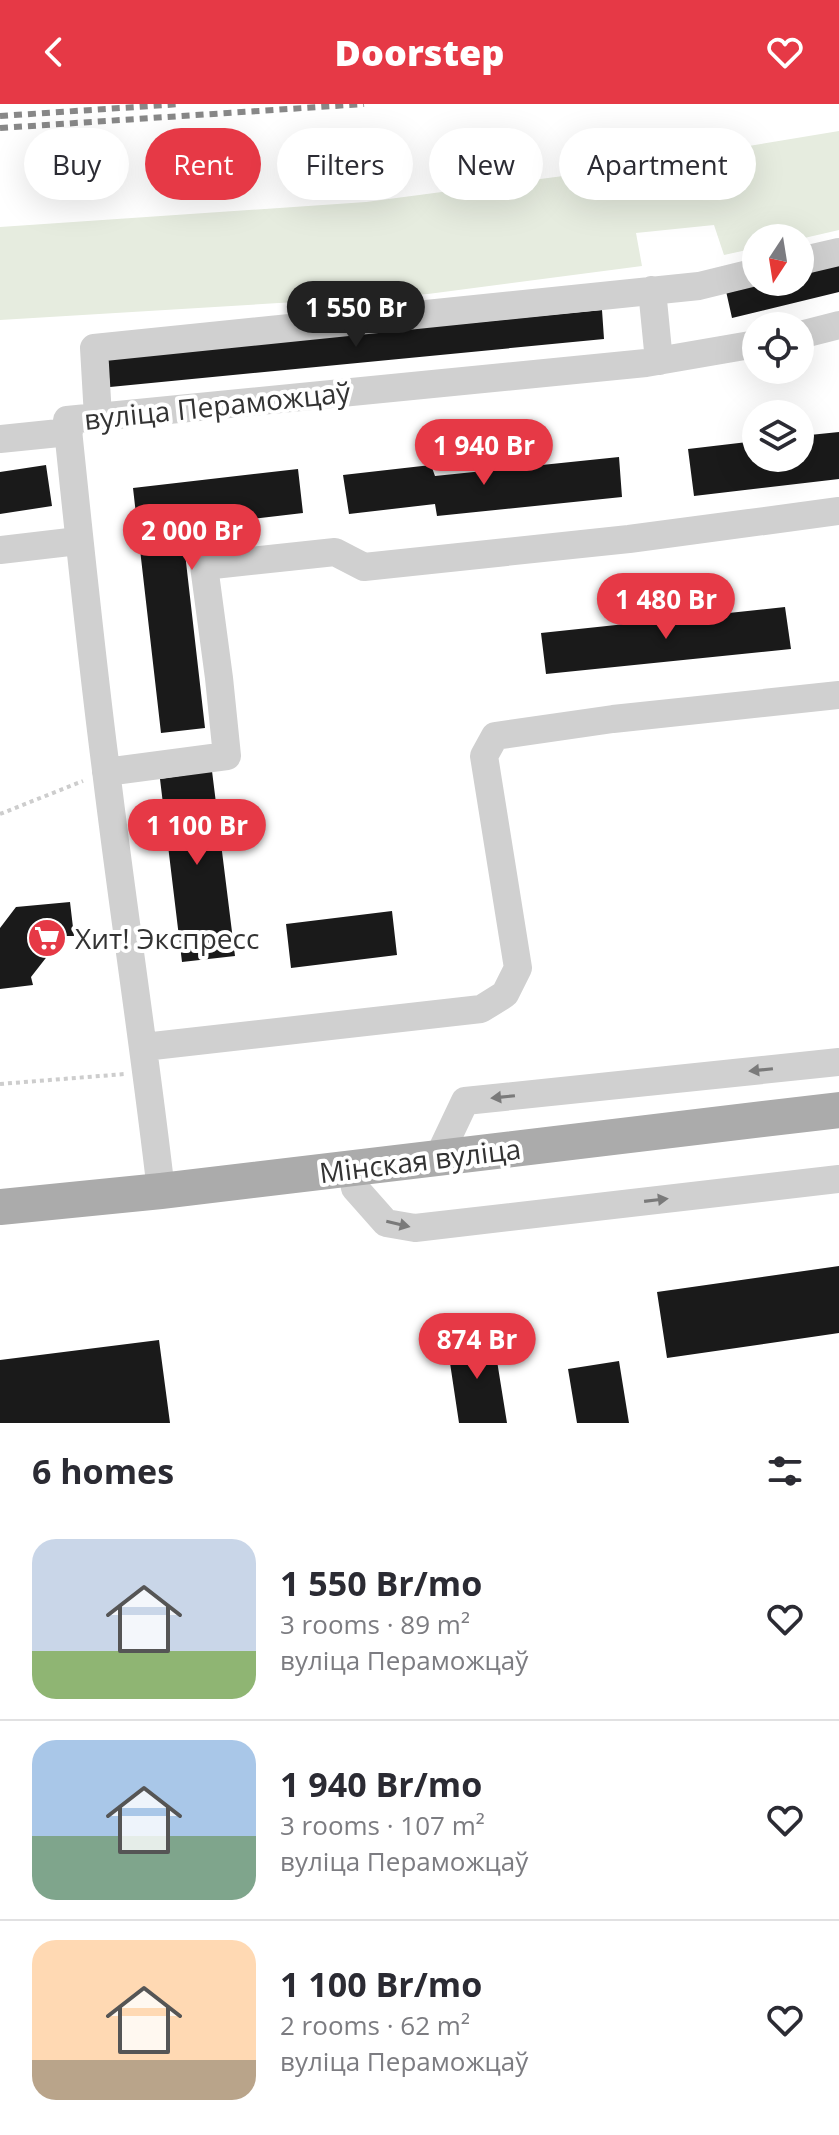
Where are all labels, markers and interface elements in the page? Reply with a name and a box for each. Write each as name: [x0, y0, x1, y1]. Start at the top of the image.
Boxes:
text: Doorstep: [335, 28, 504, 77]
icon: back: [32, 30, 76, 74]
icon: heart: [763, 30, 807, 74]
chip: Buy: [24, 128, 129, 200]
chip: Rent: [145, 128, 261, 200]
chip: Filters: [277, 128, 413, 200]
chip: New: [429, 128, 543, 200]
chip: Apartment: [559, 128, 756, 200]
north arrow: [742, 224, 814, 296]
map controls: [742, 224, 814, 472]
pin: 1 550 Br: [273, 281, 439, 349]
text: 1 550 Br: [305, 289, 407, 325]
button: locate: [742, 312, 814, 384]
street label: вуліца Пераможцаў: [82, 372, 353, 438]
button: layers: [742, 400, 814, 472]
pin: 1 940 Br: [401, 419, 567, 487]
text: 1 940 Br: [433, 427, 535, 463]
pin: 2 000 Br: [109, 504, 275, 572]
text: 2 000 Br: [141, 512, 243, 548]
pin: 1 480 Br: [583, 573, 749, 641]
text: 1 480 Br: [615, 581, 717, 617]
pin: 1 100 Br: [114, 799, 280, 867]
text: 1 100 Br: [146, 807, 248, 843]
supermarket icon: Хит! Экспресс: [26, 917, 68, 959]
place label: Хит! Экспресс: [75, 919, 259, 957]
one-way arrow: [748, 1064, 773, 1077]
one-way arrow: [490, 1091, 515, 1104]
street label: Мінская вуліца: [317, 1129, 523, 1191]
one-way arrow: [644, 1194, 669, 1207]
one-way arrow: [385, 1219, 410, 1231]
pin: 874 Br: [412, 1313, 542, 1381]
text: 874 Br: [437, 1321, 517, 1357]
text: 6 homes: [32, 1448, 174, 1494]
icon: filters: [763, 1449, 807, 1493]
text: 1 550 Br/mo: [280, 1560, 482, 1606]
icon: home: [96, 1571, 192, 1667]
icon: heart: [763, 1597, 807, 1641]
text: 3 rooms · 89 m²: [280, 1606, 470, 1642]
text: вуліца Пераможцаў: [280, 1642, 528, 1678]
text: 1 940 Br/mo: [280, 1761, 482, 1807]
icon: home: [96, 1772, 192, 1868]
icon: heart: [763, 1798, 807, 1842]
text: 3 rooms · 107 m²: [280, 1807, 485, 1843]
text: вуліца Пераможцаў: [280, 1843, 528, 1879]
text: 1 100 Br/mo: [280, 1961, 482, 2007]
icon: home: [96, 1972, 192, 2068]
icon: heart: [763, 1998, 807, 2042]
text: 2 rooms · 62 m²: [280, 2007, 470, 2043]
text: вуліца Пераможцаў: [280, 2043, 528, 2079]

